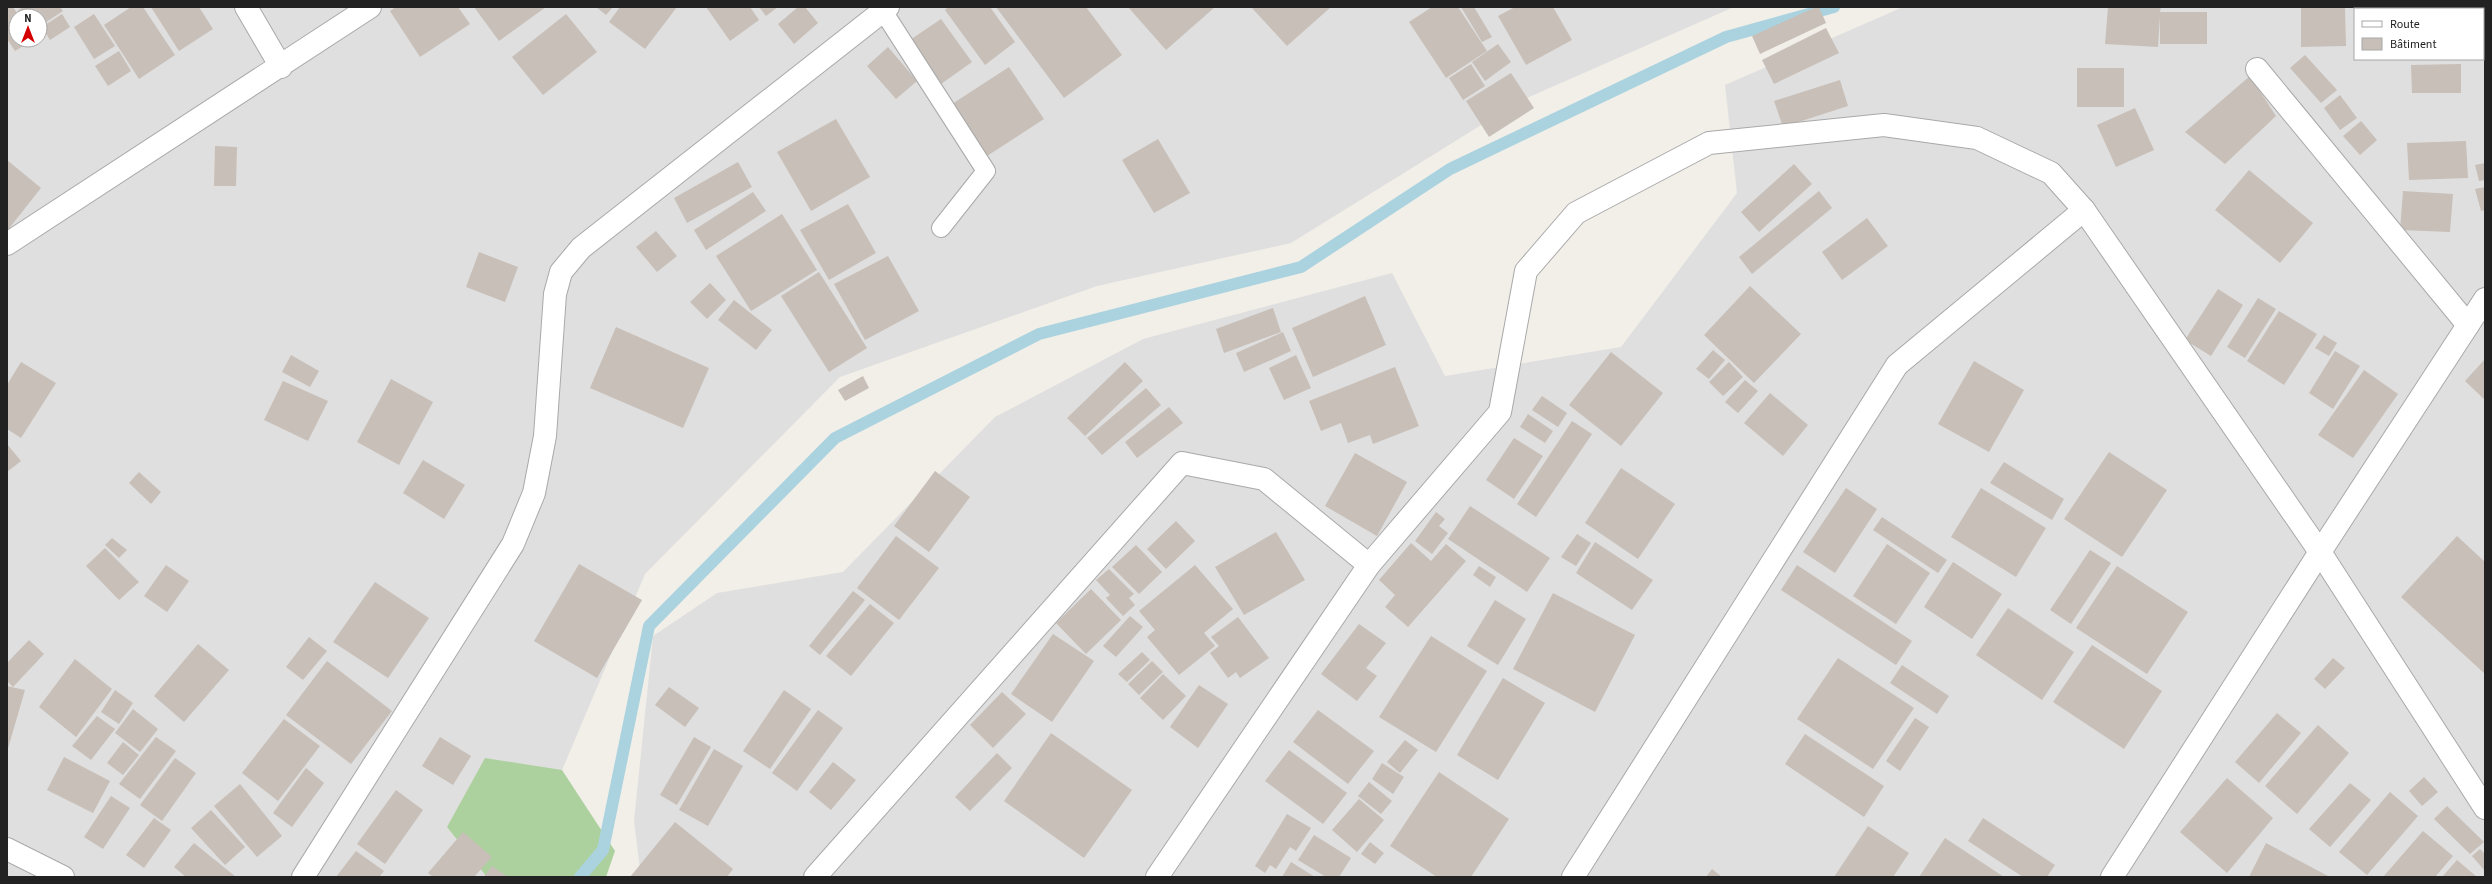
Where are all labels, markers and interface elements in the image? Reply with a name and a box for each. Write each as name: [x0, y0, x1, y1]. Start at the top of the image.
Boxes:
north arrow: [8, 8, 48, 48]
legend: [2354, 8, 2484, 60]
text: N: [24, 11, 32, 26]
text: Route: [2390, 16, 2420, 33]
text: Bâtiment: [2390, 36, 2436, 53]

